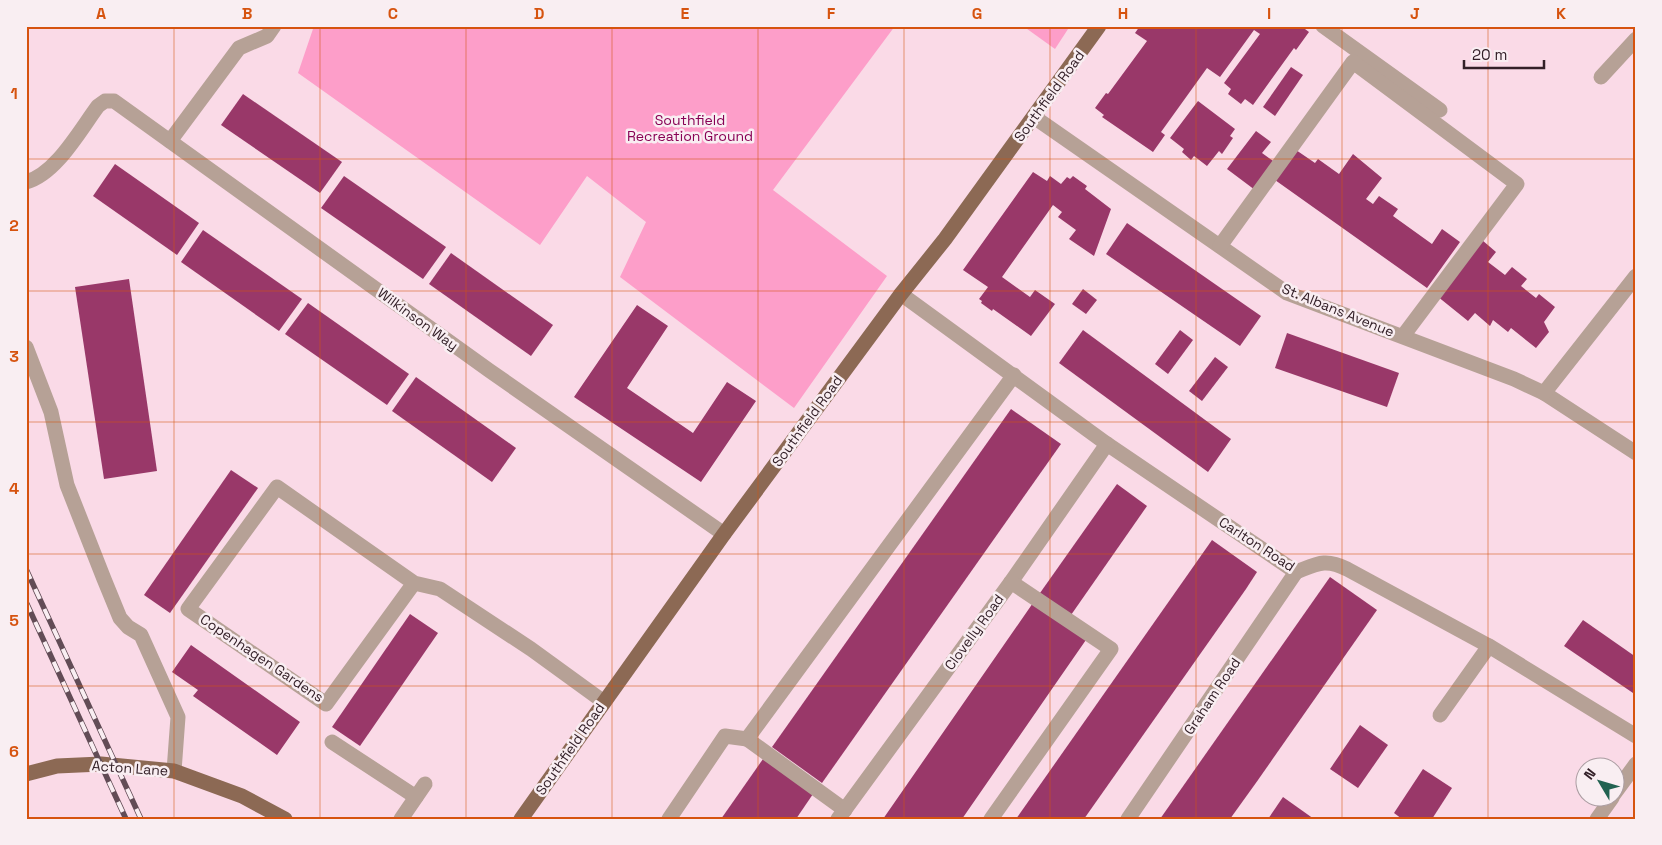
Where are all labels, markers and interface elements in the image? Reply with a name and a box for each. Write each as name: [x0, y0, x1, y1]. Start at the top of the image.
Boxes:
text: A: [96, 3, 106, 24]
text: B: [242, 3, 252, 24]
text: C: [388, 3, 398, 24]
text: D: [534, 3, 544, 24]
text: E: [681, 3, 690, 24]
text: F: [827, 3, 836, 24]
text: G: [972, 3, 982, 24]
text: H: [1118, 3, 1128, 24]
text: I: [1267, 3, 1271, 24]
text: J: [1410, 3, 1420, 24]
text: K: [1556, 3, 1566, 24]
scale bar: [1464, 38, 1544, 70]
text: 20 m: [1472, 45, 1507, 64]
street label: Southfield Road: [1010, 47, 1088, 145]
text: 1: [10, 83, 18, 104]
park label: Southfield Recreation Ground: [627, 111, 753, 145]
text: 2: [9, 215, 19, 236]
street label: St. Albans Avenue: [1279, 279, 1397, 341]
street label: Wilkinson Way: [374, 284, 462, 354]
text: 3: [9, 346, 19, 367]
street label: Southfield Road: [768, 372, 846, 470]
text: 4: [9, 478, 19, 499]
street label: Carlton Road: [1216, 513, 1298, 575]
street label: Clovelly Road: [940, 590, 1008, 674]
text: 5: [9, 610, 19, 631]
street label: Copenhagen Gardens: [197, 610, 327, 706]
street label: Graham Road: [1180, 654, 1244, 738]
street label: Southfield Road: [531, 699, 609, 799]
text: 6: [9, 741, 19, 762]
street label: Acton Lane: [91, 756, 169, 780]
north arrow: [1574, 758, 1624, 808]
text: N: [1580, 765, 1600, 783]

